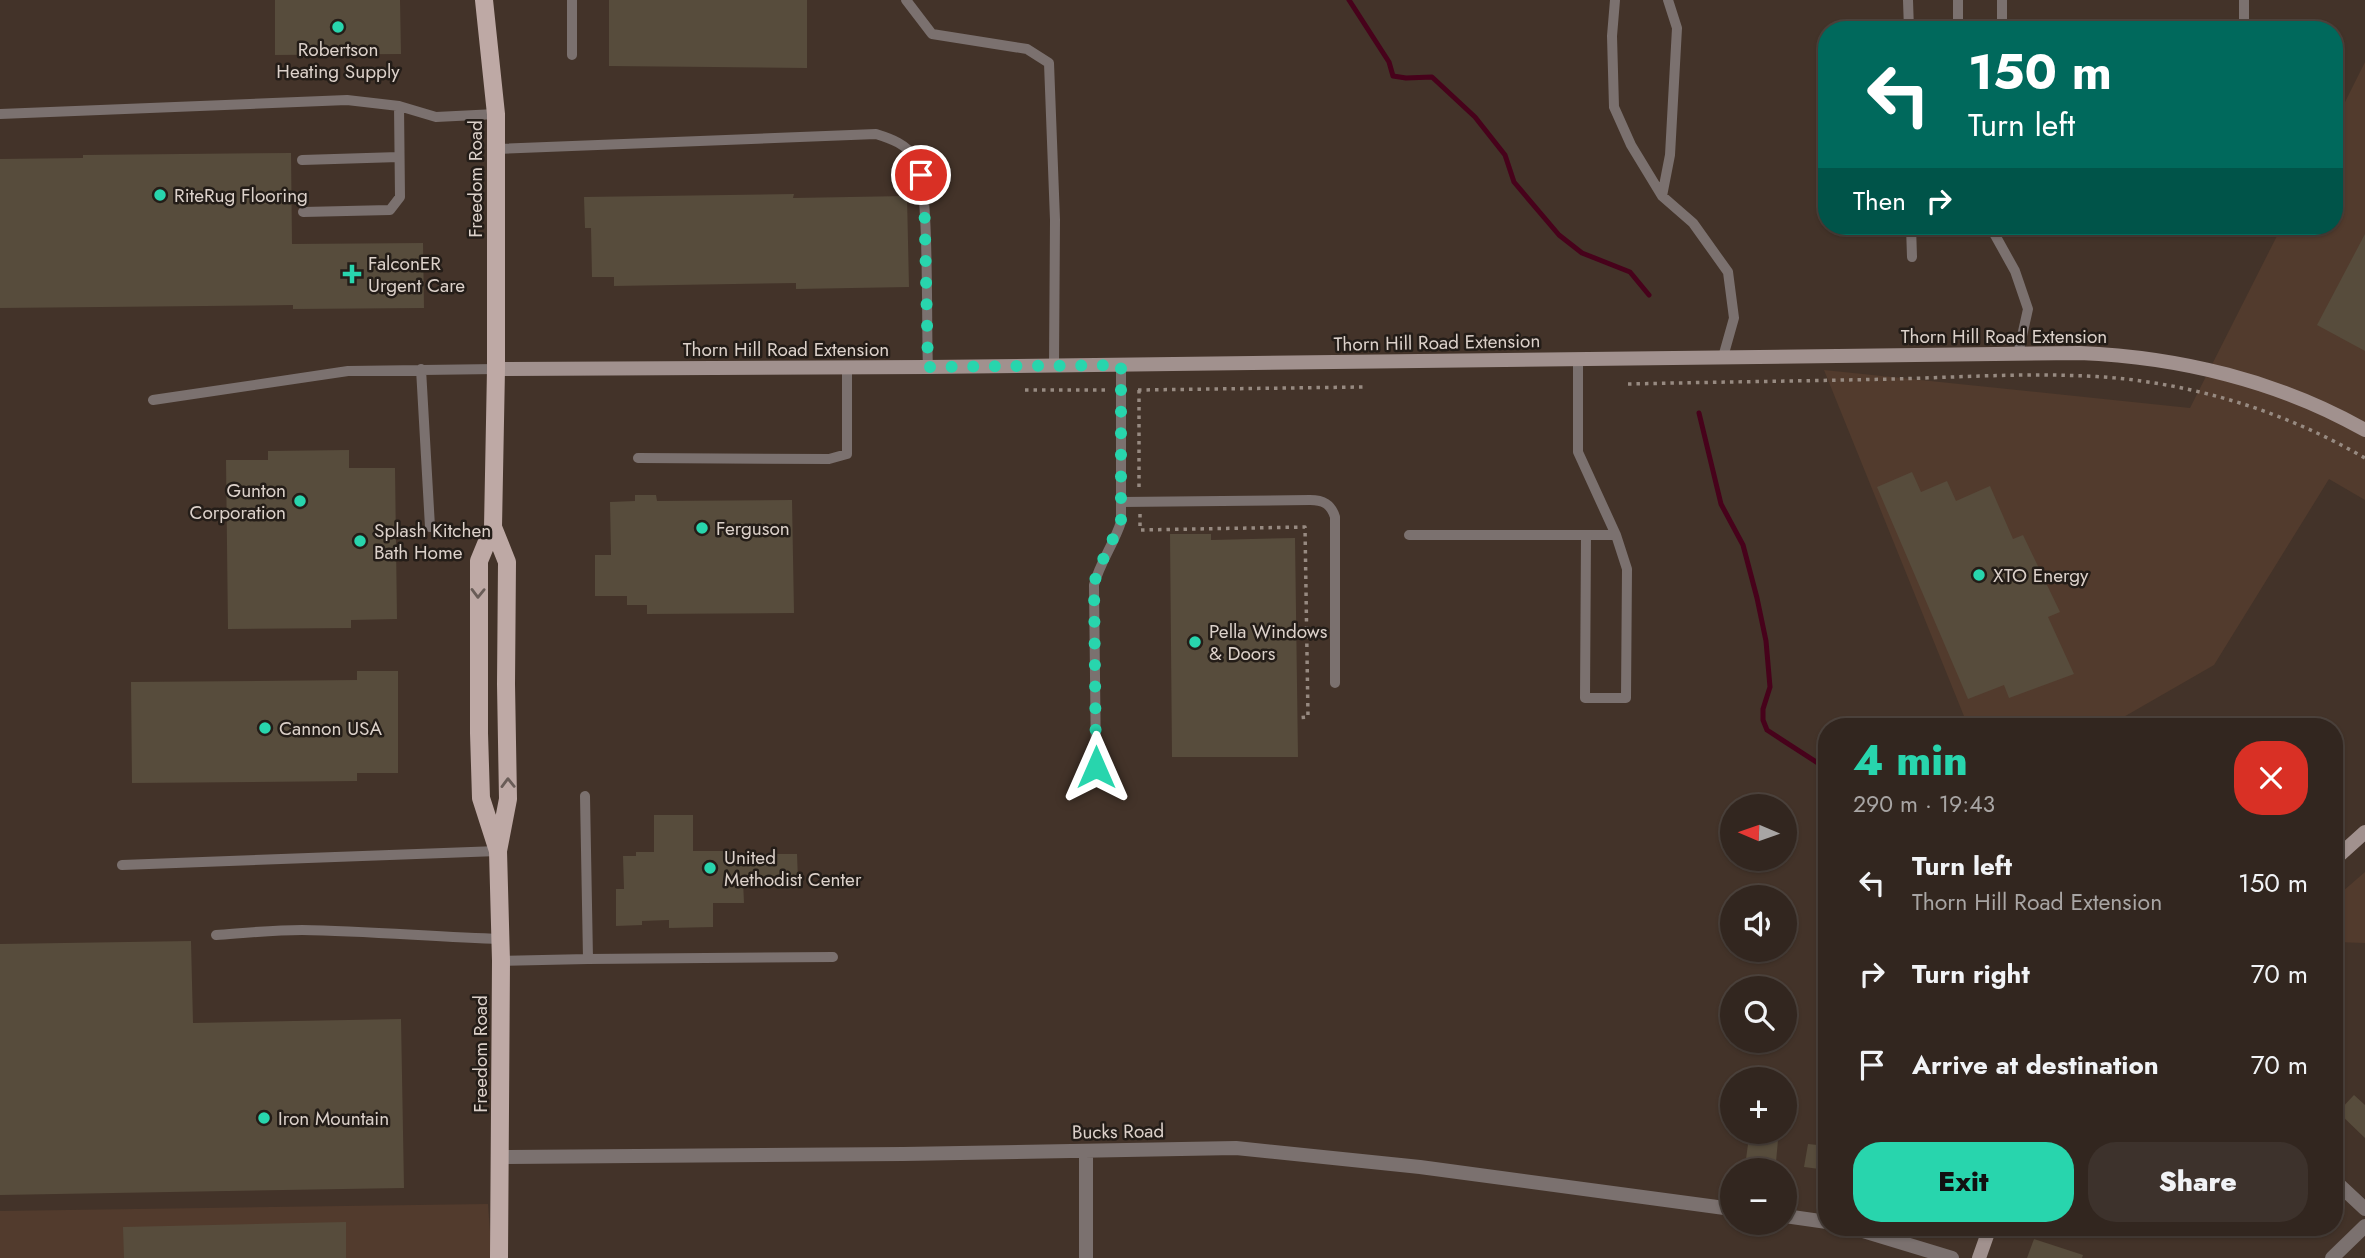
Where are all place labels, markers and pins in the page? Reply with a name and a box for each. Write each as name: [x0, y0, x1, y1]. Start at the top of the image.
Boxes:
marker: Robertson Heating Supply: [330, 19, 346, 35]
place label: Robertson Heating Supply: [276, 36, 400, 85]
pin: [891, 145, 951, 205]
place label: RiteRug Flooring: [174, 182, 308, 209]
marker: RiteRug Flooring: [152, 187, 168, 203]
place label: FalconER Urgent Care: [368, 250, 465, 299]
marker: FalconER Urgent Care: [342, 264, 362, 284]
place label: Gunton Corporation: [189, 477, 286, 526]
marker: Gunton Corporation: [292, 493, 308, 509]
place label: Ferguson: [716, 515, 790, 542]
place label: Splash Kitchen Bath Home: [374, 517, 491, 566]
marker: Ferguson: [694, 520, 710, 536]
marker: Splash Kitchen Bath Home: [352, 533, 368, 549]
place label: XTO Energy: [1993, 562, 2089, 589]
marker: XTO Energy: [1971, 567, 1987, 583]
place label: Pella Windows & Doors: [1209, 618, 1328, 667]
marker: Pella Windows & Doors: [1187, 634, 1203, 650]
place label: Cannon USA: [279, 715, 382, 742]
marker: Cannon USA: [257, 720, 273, 736]
place label: United Methodist Center: [724, 844, 862, 893]
marker: United Methodist Center: [702, 860, 718, 876]
place label: Iron Mountain: [278, 1105, 389, 1132]
marker: Iron Mountain: [256, 1110, 272, 1126]

